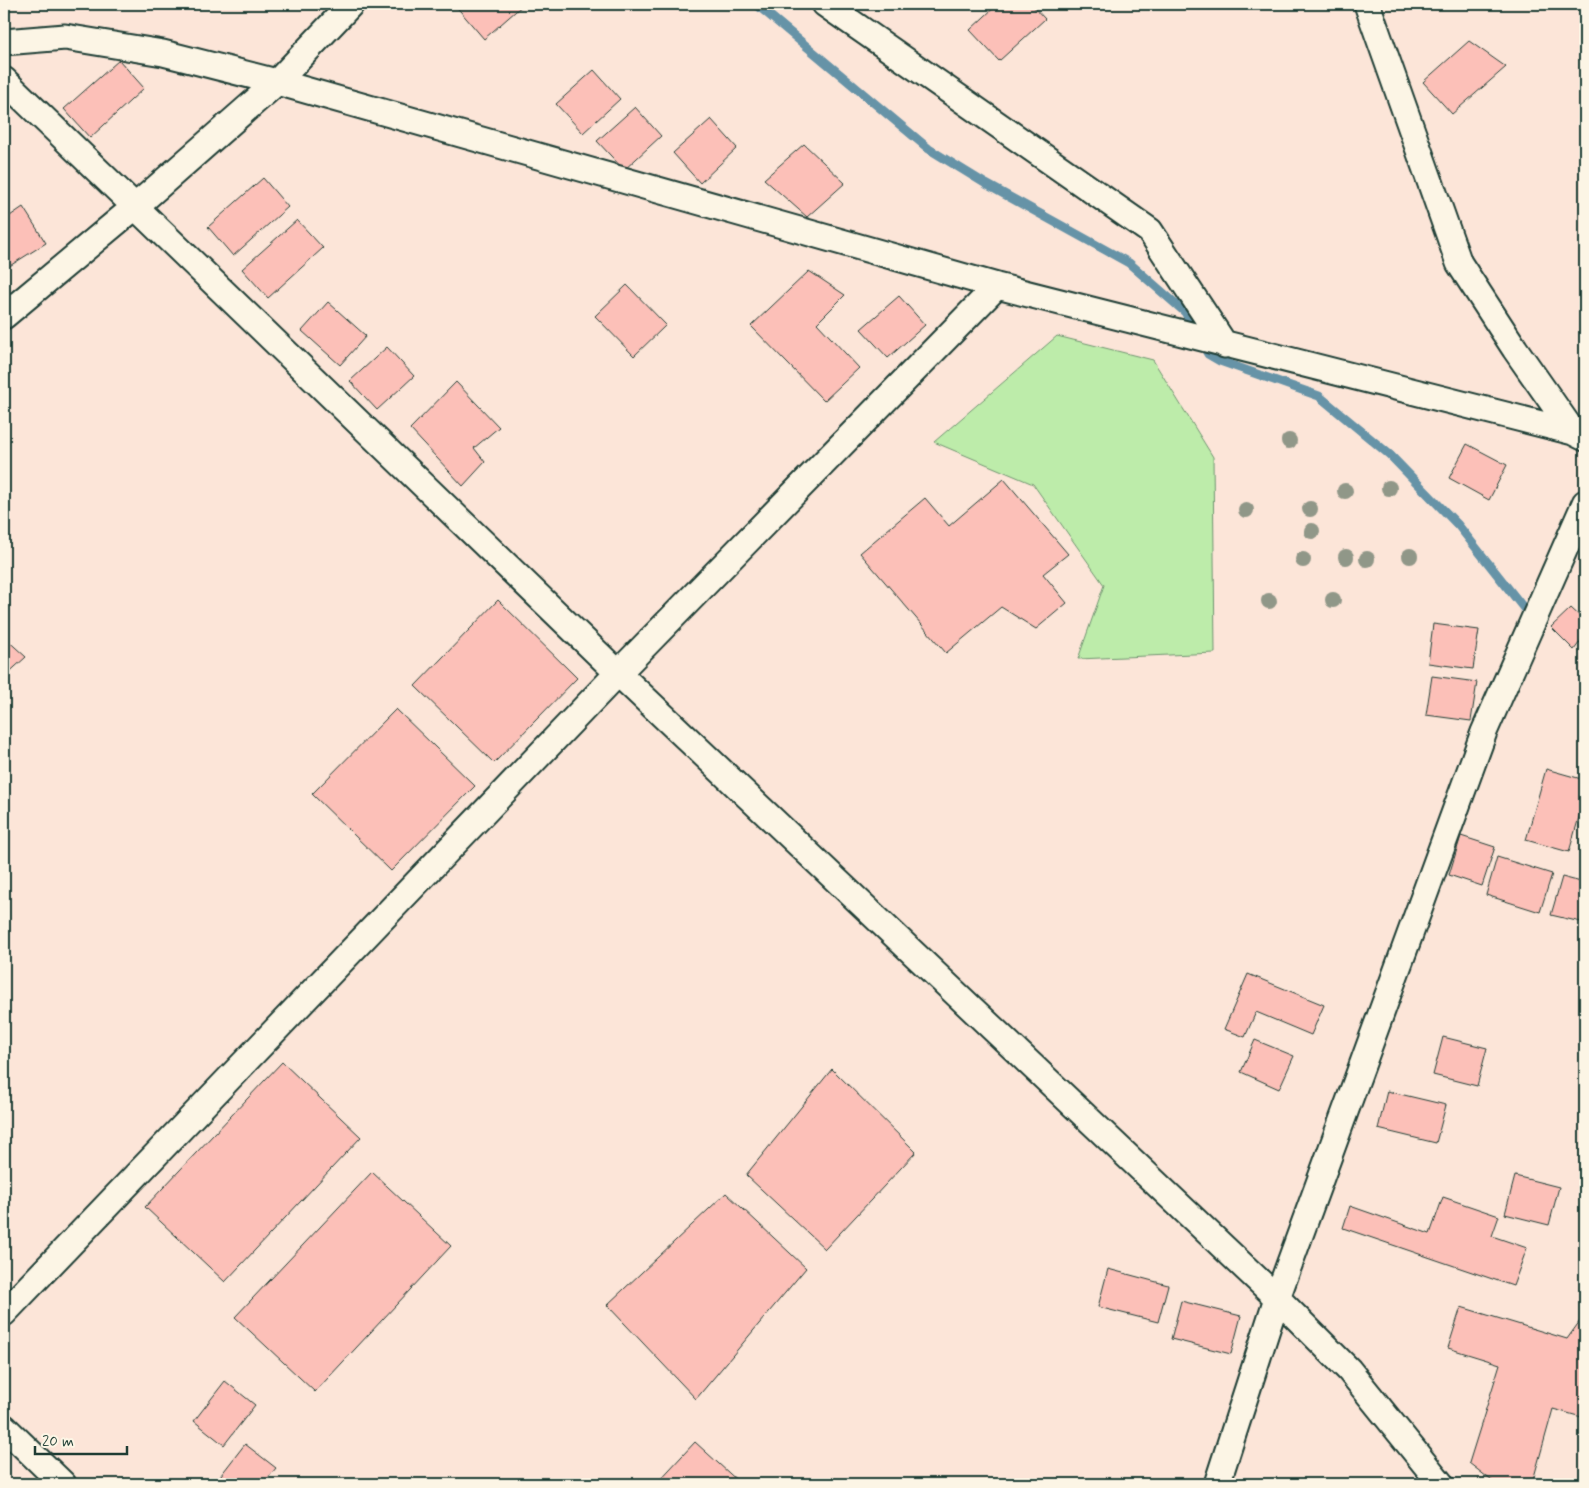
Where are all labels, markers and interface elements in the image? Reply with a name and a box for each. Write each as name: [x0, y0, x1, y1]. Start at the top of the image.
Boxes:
scale bar: [35, 1423, 128, 1455]
text: 20 m: [42, 1432, 74, 1452]

